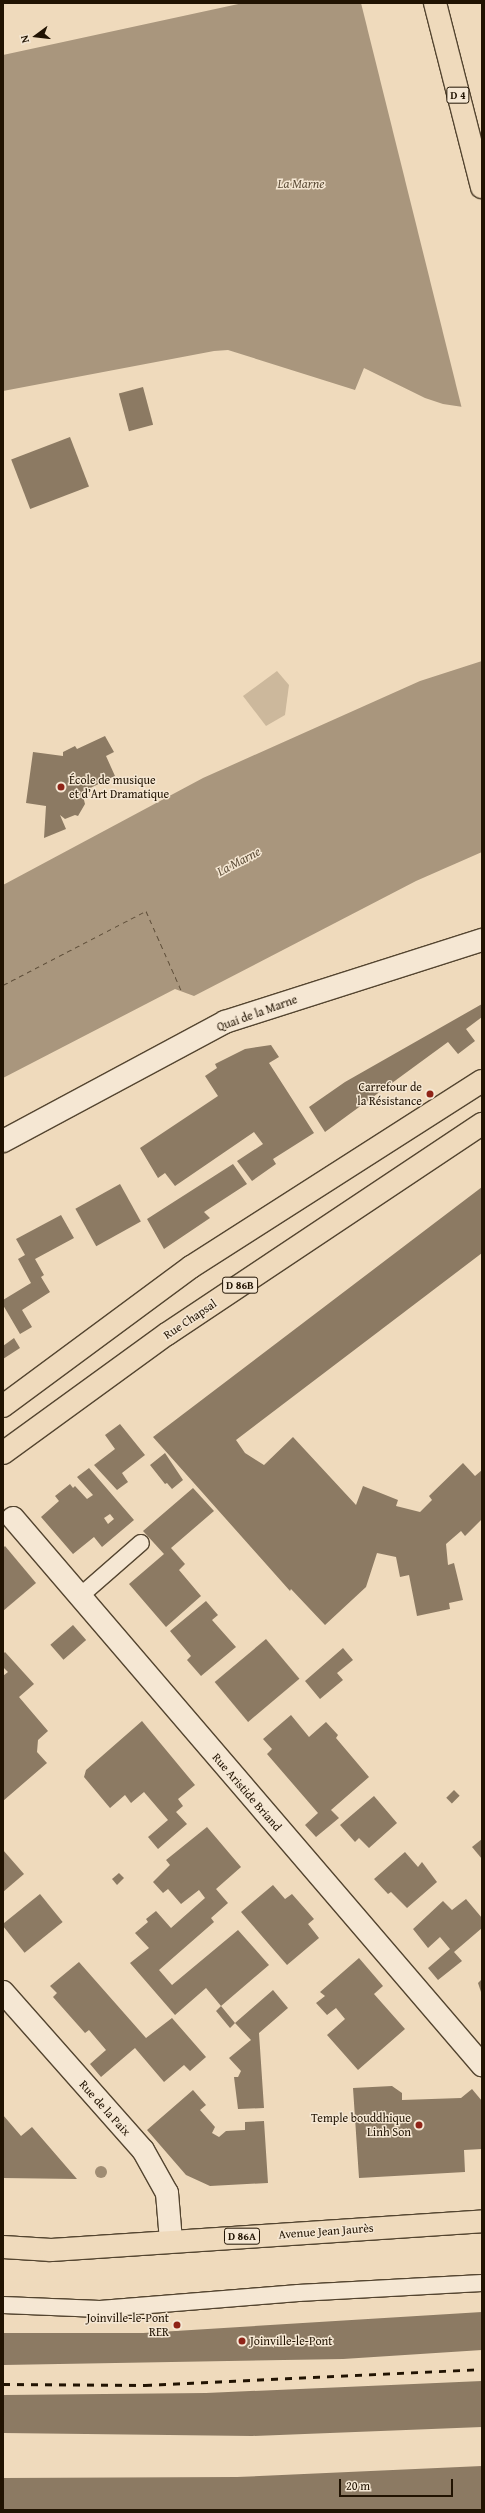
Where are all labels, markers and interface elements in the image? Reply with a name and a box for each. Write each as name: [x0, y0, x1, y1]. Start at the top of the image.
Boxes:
north arrow: [16, 16, 56, 56]
text: N: [16, 33, 33, 45]
road number: D 4: [446, 86, 470, 104]
water label: La Marne: [277, 176, 325, 192]
place label: École de musique et d’Art Dramatique: [69, 773, 169, 801]
marker: École de musique et d’Art Dramatique: [56, 782, 66, 792]
water label: La Marne: [215, 844, 263, 880]
street label: Quai de la Marne: [215, 992, 299, 1034]
place label: Carrefour de la Résistance: [357, 1080, 422, 1108]
marker: Carrefour de la Résistance: [425, 1089, 435, 1099]
road number: D 86B: [222, 1276, 258, 1294]
street label: Rue Chapsal: [161, 1296, 219, 1342]
street label: Rue Aristide Briand: [209, 1750, 285, 1834]
street label: Rue de la Paix: [76, 2077, 134, 2139]
place label: Temple bouddhique Linh Son: [311, 2111, 411, 2139]
marker: Temple bouddhique Linh Son: [414, 2120, 424, 2130]
street label: Avenue Jean Jaurès: [278, 2220, 374, 2242]
road number: D 86A: [223, 2227, 261, 2245]
place label: Joinville-le-Pont RER: [86, 2311, 169, 2339]
marker: Joinville-le-Pont RER: [172, 2320, 182, 2330]
place label: Joinville-le-Pont: [250, 2334, 333, 2348]
marker: Joinville-le-Pont: [237, 2336, 247, 2346]
scale bar: [341, 2471, 455, 2497]
text: 20 m: [346, 2477, 370, 2494]

